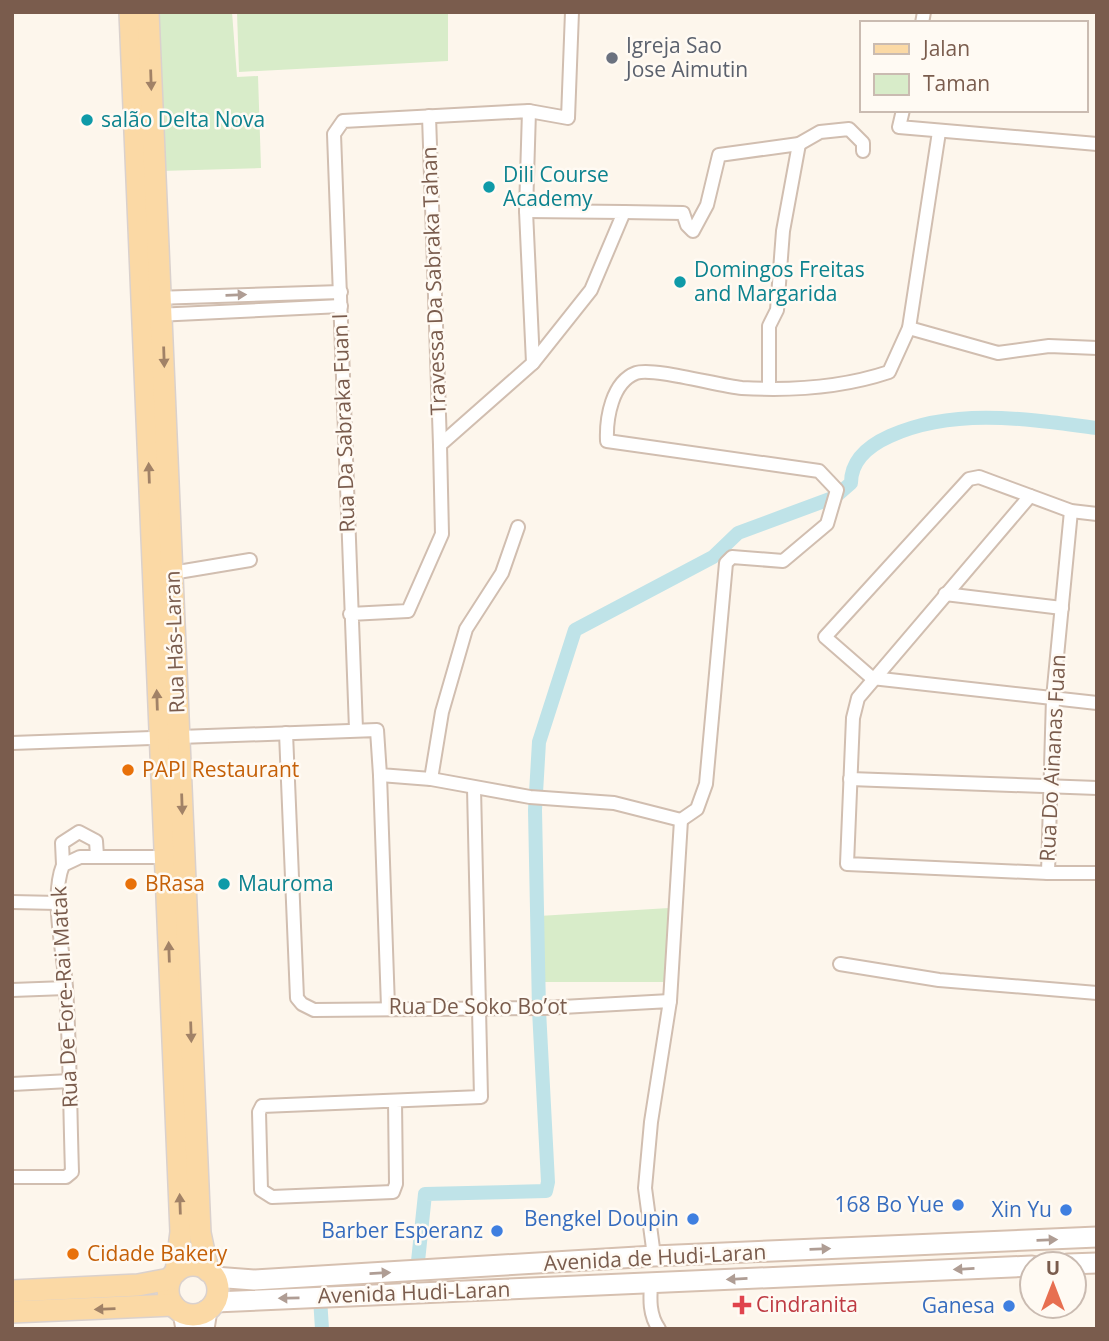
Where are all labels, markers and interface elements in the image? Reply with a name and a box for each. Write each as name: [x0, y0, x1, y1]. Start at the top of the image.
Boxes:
legend: [860, 21, 1088, 112]
place label: Igreja Sao Jose Aimutin: [624, 31, 748, 83]
text: Jalan: [921, 34, 970, 62]
marker: Igreja Sao Jose Aimutin: [604, 50, 620, 66]
text: Taman: [923, 69, 990, 97]
one-way arrow: [146, 70, 157, 92]
place label: salão Delta Nova: [101, 105, 265, 133]
marker: salão Delta Nova: [79, 112, 95, 128]
street label: Travessa Da Sabraka Tahan: [414, 146, 452, 416]
place label: Dili Course Academy: [503, 160, 609, 212]
marker: Dili Course Academy: [481, 179, 497, 195]
place label: Domingos Freitas and Margarida: [694, 255, 865, 307]
marker: Domingos Freitas and Margarida: [672, 274, 688, 290]
one-way arrow: [225, 290, 247, 301]
street label: Rua Da Sabraka Fuan I: [325, 313, 361, 533]
one-way arrow: [158, 346, 169, 368]
one-way arrow: [144, 461, 155, 483]
street label: Rua Hás-Laran: [158, 570, 190, 714]
street label: Rua Do Ainanas Fuan: [1033, 654, 1071, 862]
one-way arrow: [151, 689, 163, 711]
place label: PAPI Restaurant: [142, 755, 299, 783]
marker: PAPI Restaurant: [120, 762, 136, 778]
one-way arrow: [176, 794, 187, 816]
place label: BRasa: [145, 869, 205, 897]
place label: Mauroma: [238, 869, 334, 897]
marker: BRasa: [123, 876, 139, 892]
marker: Mauroma: [216, 876, 232, 892]
street label: Rua De Fore-Rai Matak: [44, 885, 84, 1109]
one-way arrow: [164, 941, 175, 963]
street label: Rua De Soko Bo’ot: [389, 992, 567, 1020]
one-way arrow: [186, 1021, 197, 1043]
place label: 168 Bo Yue: [834, 1190, 944, 1218]
one-way arrow: [174, 1192, 185, 1214]
place label: Xin Yu: [992, 1195, 1052, 1223]
marker: 168 Bo Yue: [950, 1197, 966, 1213]
marker: Xin Yu: [1058, 1202, 1074, 1218]
place label: Bengkel Doupin: [524, 1204, 679, 1232]
marker: Bengkel Doupin: [685, 1211, 701, 1227]
place label: Barber Esperanz: [321, 1216, 483, 1244]
marker: Barber Esperanz: [489, 1223, 505, 1239]
one-way arrow: [1036, 1234, 1058, 1245]
street label: Avenida de Hudi-Laran: [543, 1237, 767, 1277]
place label: Cidade Bakery: [87, 1239, 228, 1267]
one-way arrow: [809, 1244, 831, 1255]
marker: Cidade Bakery: [65, 1246, 81, 1262]
north arrow: [1018, 1250, 1088, 1320]
text: U: [1046, 1255, 1060, 1281]
one-way arrow: [953, 1263, 975, 1274]
one-way arrow: [369, 1268, 391, 1279]
one-way arrow: [725, 1274, 747, 1285]
street label: Avenida Hudi-Laran: [317, 1275, 511, 1309]
place label: Cindranita: [756, 1290, 858, 1318]
place label: Ganesa: [922, 1291, 995, 1319]
one-way arrow: [278, 1292, 300, 1304]
marker: Cindranita: [734, 1297, 750, 1313]
marker: Ganesa: [1001, 1298, 1017, 1314]
one-way arrow: [93, 1303, 115, 1314]

